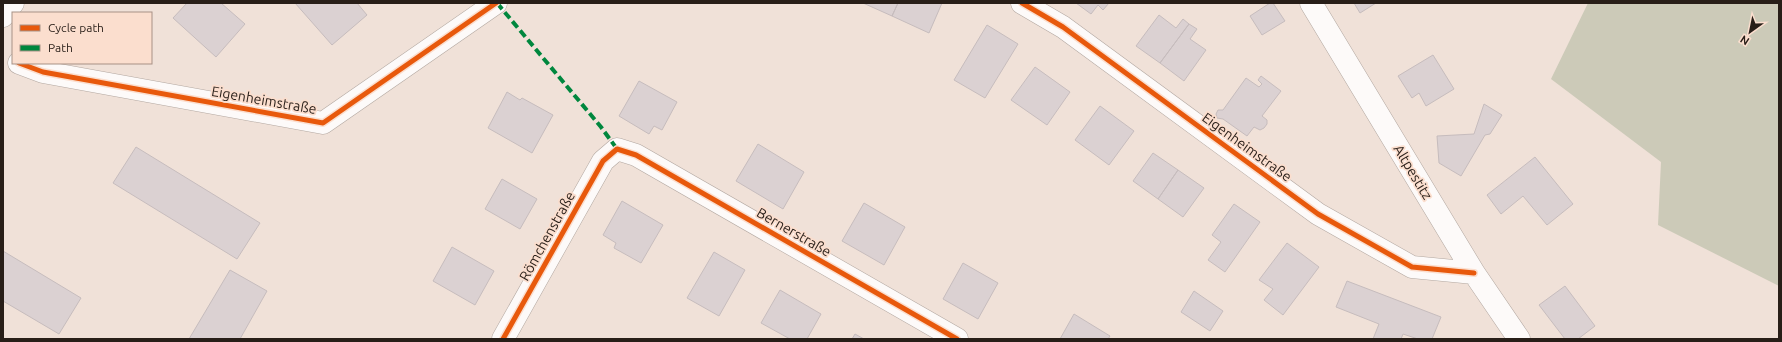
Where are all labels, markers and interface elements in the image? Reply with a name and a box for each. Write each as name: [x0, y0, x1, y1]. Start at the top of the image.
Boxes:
legend: [12, 12, 152, 64]
north arrow: [1730, 12, 1770, 52]
text: Cycle path: [48, 21, 104, 34]
text: N: [1738, 33, 1751, 48]
text: Path: [48, 41, 73, 54]
street label: Eigenheimstraße: [210, 83, 318, 117]
street label: Eigenheimstraße: [1199, 109, 1295, 185]
street label: Altpestitz: [1390, 142, 1436, 202]
street label: Römchenstraße: [516, 189, 578, 283]
street label: Bernerstraße: [754, 204, 834, 260]

